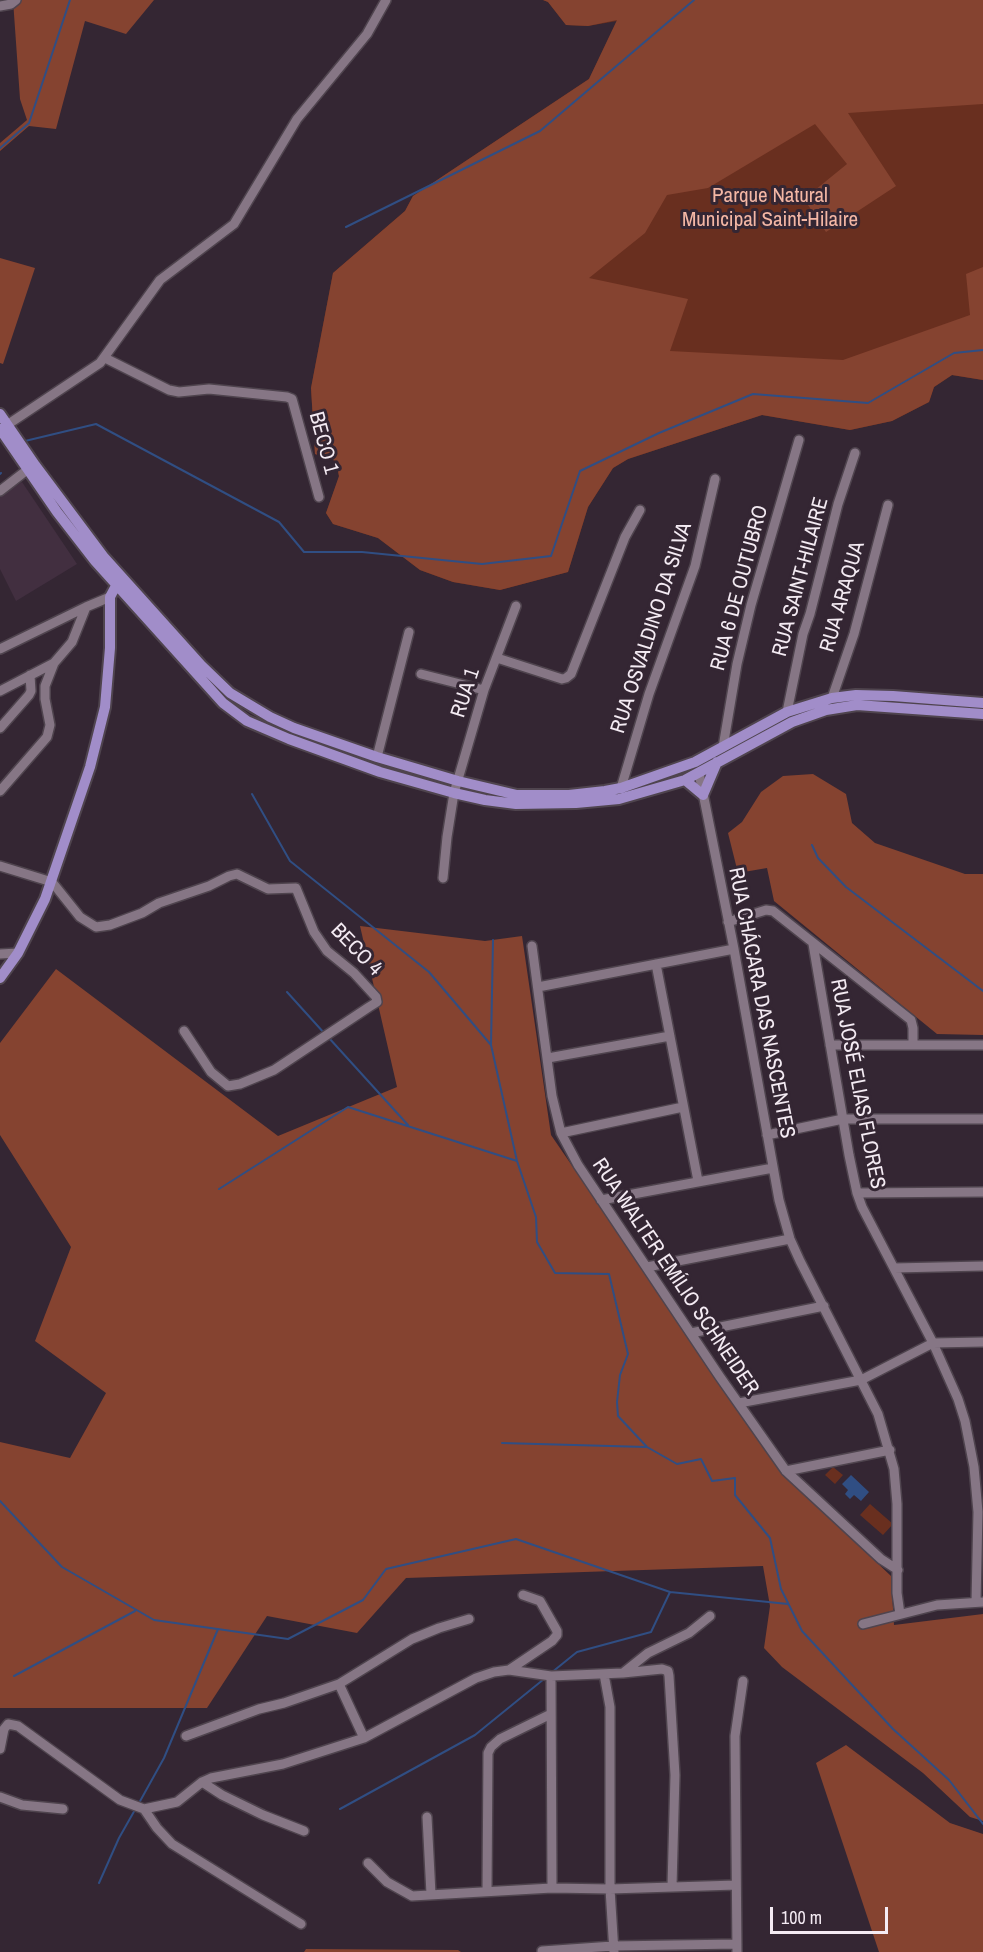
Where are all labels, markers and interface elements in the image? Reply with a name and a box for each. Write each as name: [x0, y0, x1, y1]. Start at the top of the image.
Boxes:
park label: Parque Natural Municipal Saint-Hilaire: [682, 183, 858, 233]
street label: BECO 1: [303, 409, 343, 477]
street label: RUA SAINT-HILAIRE: [768, 495, 834, 659]
street label: RUA 6 DE OUTUBRO: [706, 502, 774, 674]
street label: RUA OSVALDINO DA SILVA: [606, 519, 698, 737]
street label: RUA ARAQUA: [815, 539, 871, 655]
street label: RUA 1: [446, 665, 486, 721]
street label: RUA CHÁCARA DAS NASCENTES: [722, 865, 800, 1141]
street label: BECO 4: [325, 919, 387, 981]
street label: RUA JOSÉ ELIAS FLORES: [824, 977, 890, 1191]
street label: RUA WALTER EMÍLIO SCHNEIDER: [586, 1154, 764, 1400]
scale bar: [773, 1895, 892, 1933]
text: 100 m: [781, 1905, 822, 1930]

